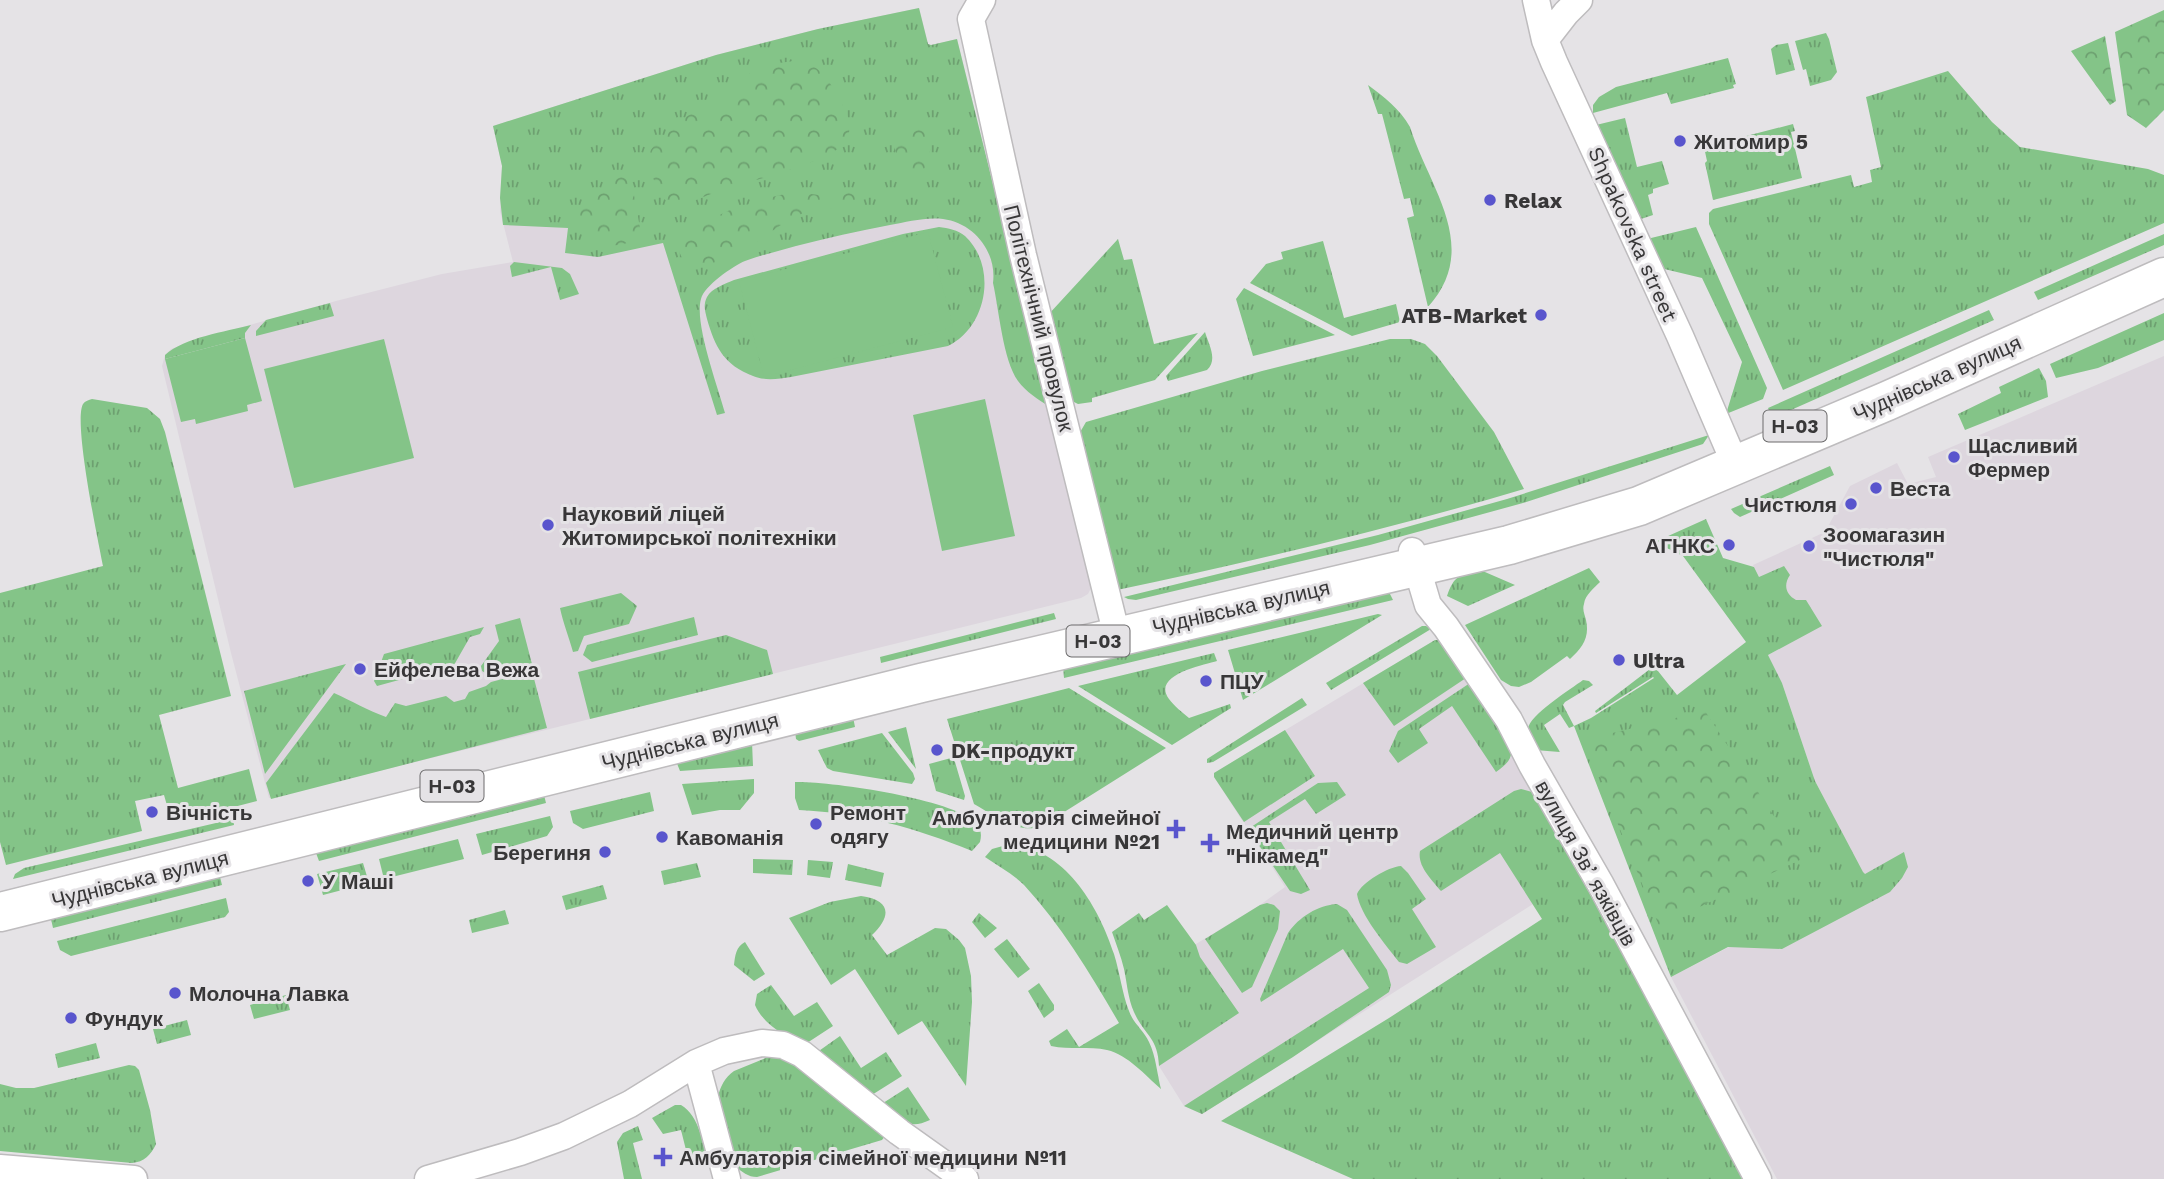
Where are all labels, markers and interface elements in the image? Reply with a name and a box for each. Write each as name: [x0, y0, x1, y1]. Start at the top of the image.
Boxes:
place label: Житомир 5: [1693, 129, 1808, 154]
marker: Житомир 5: [1672, 133, 1688, 149]
street label: Shpakovska street: [1583, 143, 1683, 325]
place label: Relax: [1504, 188, 1563, 213]
marker: Relax: [1482, 192, 1498, 208]
street label: Політехнічний провулок: [999, 202, 1079, 435]
place label: ATB-Market: [1401, 303, 1527, 328]
marker: ATB-Market: [1533, 307, 1549, 323]
street label: Чуднівська вулиця: [1849, 330, 2025, 426]
road number: Н-03: [1764, 410, 1826, 442]
place label: Щасливий Фермер: [1968, 433, 2078, 482]
marker: Щасливий Фермер: [1946, 449, 1962, 465]
place label: Веста: [1890, 476, 1951, 501]
marker: Веста: [1868, 480, 1884, 496]
place label: Чистюля: [1744, 492, 1837, 517]
marker: Чистюля: [1843, 496, 1859, 512]
place label: Науковий ліцей Житомирської політехніки: [561, 501, 837, 550]
marker: Науковий ліцей Житомирської політехніки: [540, 517, 556, 533]
place label: Зоомагазин "Чистюля": [1823, 522, 1945, 571]
place label: АГНКС: [1645, 533, 1715, 558]
marker: АГНКС: [1721, 537, 1737, 553]
marker: Зоомагазин "Чистюля": [1801, 538, 1817, 554]
street label: Чуднівська вулиця: [1150, 574, 1332, 640]
road number: Н-03: [1066, 626, 1130, 656]
place label: Ultra: [1633, 648, 1685, 673]
marker: Ultra: [1611, 652, 1627, 668]
place label: Ейфелева Вежа: [374, 657, 539, 682]
marker: Ейфелева Вежа: [352, 661, 368, 677]
place label: ПЦУ: [1220, 669, 1264, 694]
marker: ПЦУ: [1198, 673, 1214, 689]
street label: Чуднівська вулиця: [599, 707, 781, 775]
place label: DK-продукт: [951, 738, 1075, 763]
marker: DK-продукт: [929, 742, 945, 758]
road number: Н-03: [420, 771, 484, 802]
street label: вулиця Звʼязківців: [1530, 776, 1642, 950]
place label: Вічність: [166, 800, 253, 825]
place label: Ремонт одягу: [830, 800, 906, 849]
marker: Вічність: [144, 804, 160, 820]
place label: Амбулаторія сімейної медицини №21: [932, 805, 1161, 854]
marker: Ремонт одягу: [808, 816, 824, 832]
marker: Амбулаторія сімейної медицини №21: [1166, 819, 1186, 839]
place label: Медичний центр "Нікамед": [1226, 819, 1399, 868]
place label: Кавоманія: [676, 825, 784, 850]
marker: Кавоманія: [654, 829, 670, 845]
marker: Медичний центр "Нікамед": [1200, 833, 1220, 853]
place label: Берегиня: [493, 840, 591, 865]
marker: Берегиня: [597, 844, 613, 860]
street label: Чуднівська вулиця: [49, 845, 231, 913]
place label: У Маші: [322, 869, 394, 894]
marker: У Маші: [300, 873, 316, 889]
place label: Молочна Лавка: [189, 981, 349, 1006]
marker: Молочна Лавка: [167, 985, 183, 1001]
place label: Фундук: [85, 1006, 164, 1031]
marker: Фундук: [63, 1010, 79, 1026]
place label: Амбулаторія сімейної медицини №11: [679, 1145, 1067, 1170]
marker: Амбулаторія сімейної медицини №11: [653, 1147, 673, 1167]

